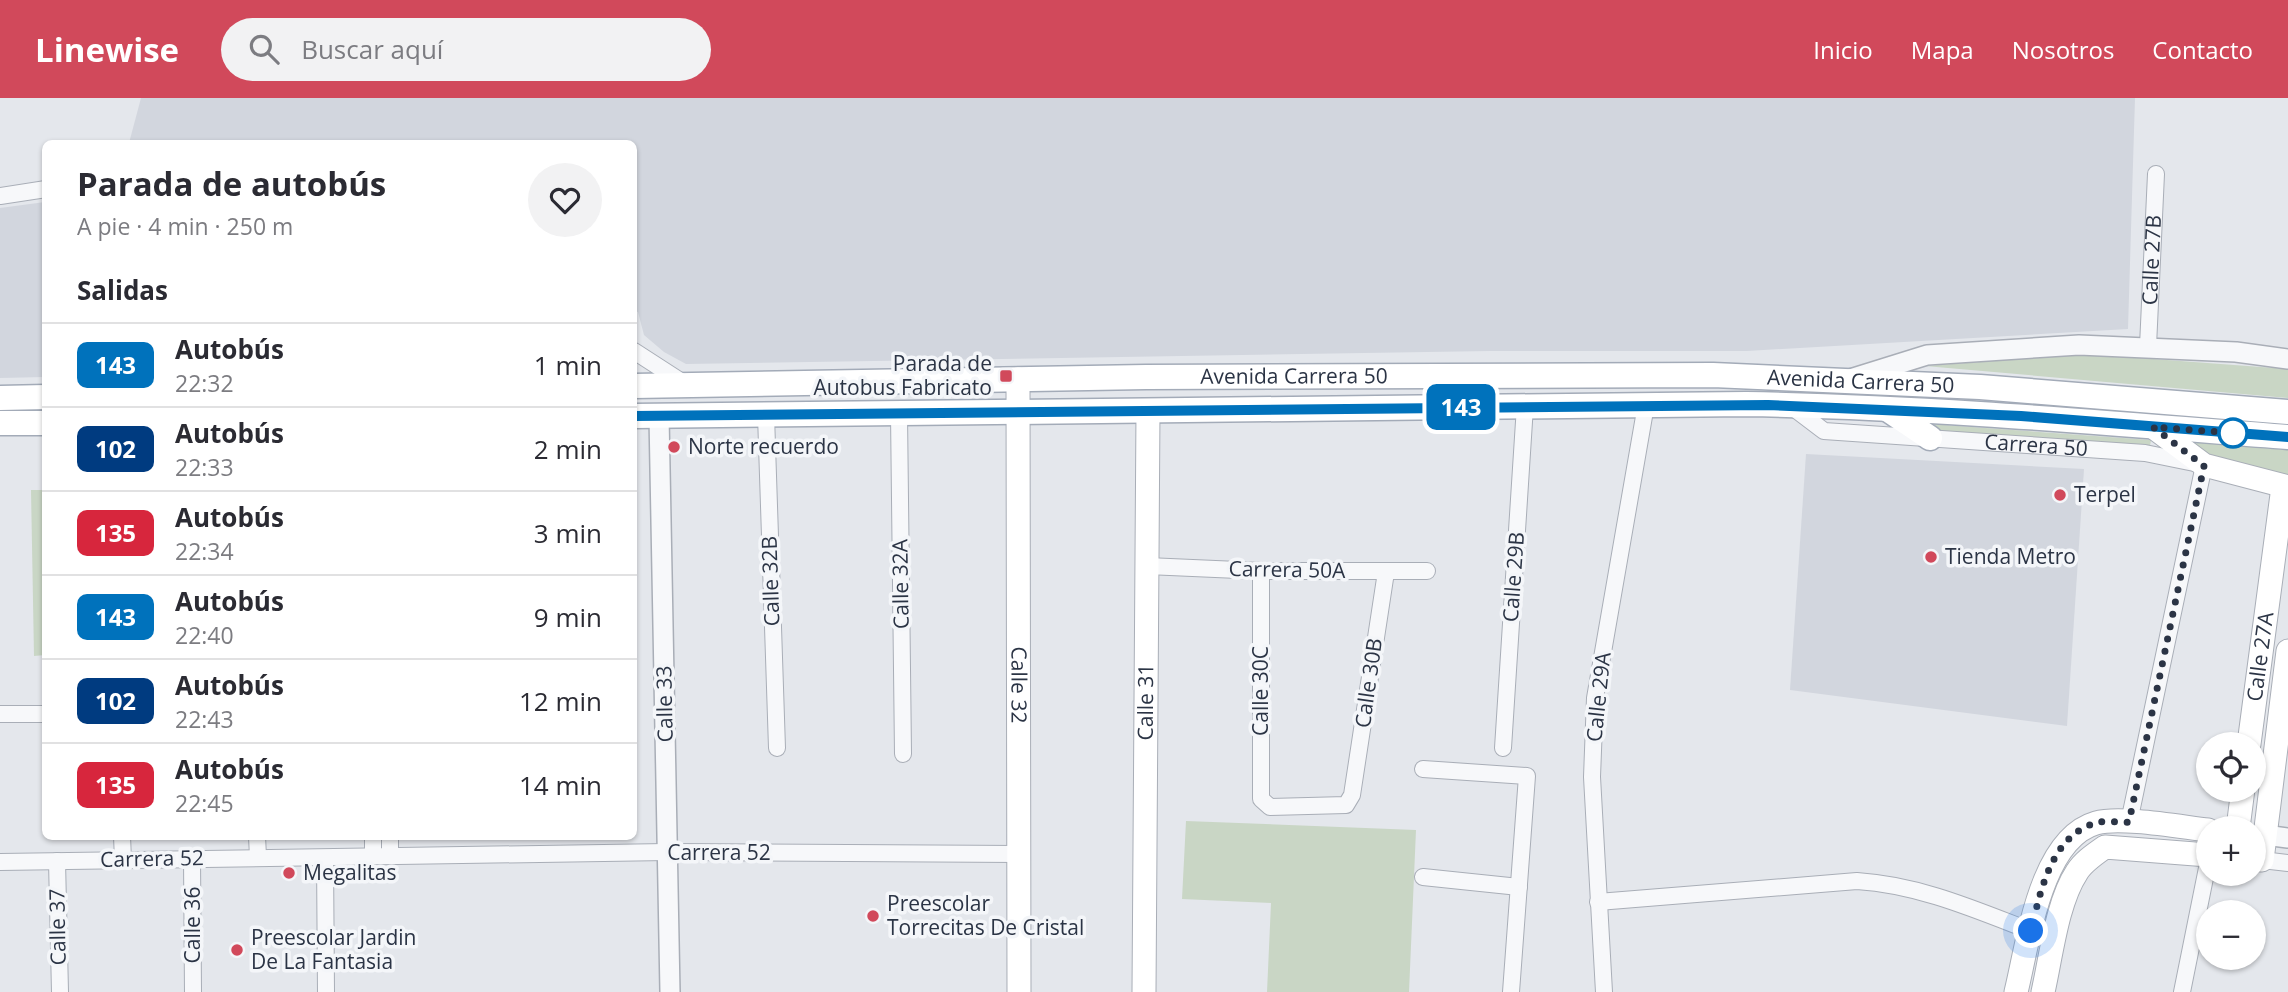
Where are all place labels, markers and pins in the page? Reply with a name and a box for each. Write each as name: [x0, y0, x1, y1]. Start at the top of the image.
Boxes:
place label: Parada de Autobus Fabricato: [813, 349, 992, 401]
marker: Parada de Autobus Fabricato: [998, 368, 1014, 384]
unlabelled marker: [2218, 418, 2248, 448]
place label: Norte recuerdo: [688, 432, 839, 460]
marker: Norte recuerdo: [666, 439, 682, 455]
place label: Terpel: [2074, 480, 2136, 508]
marker: Terpel: [2052, 487, 2068, 503]
place label: Tienda Metro: [1945, 542, 2076, 570]
marker: Tienda Metro: [1923, 549, 1939, 565]
place label: Megalitas: [303, 858, 397, 886]
marker: Megalitas: [281, 865, 297, 881]
place label: Preescolar Torrecitas De Cristal: [887, 889, 1084, 941]
marker: Preescolar Torrecitas De Cristal: [865, 908, 881, 924]
place label: Preescolar Jardin De La Fantasia: [251, 923, 416, 975]
marker: Preescolar Jardin De La Fantasia: [229, 942, 245, 958]

